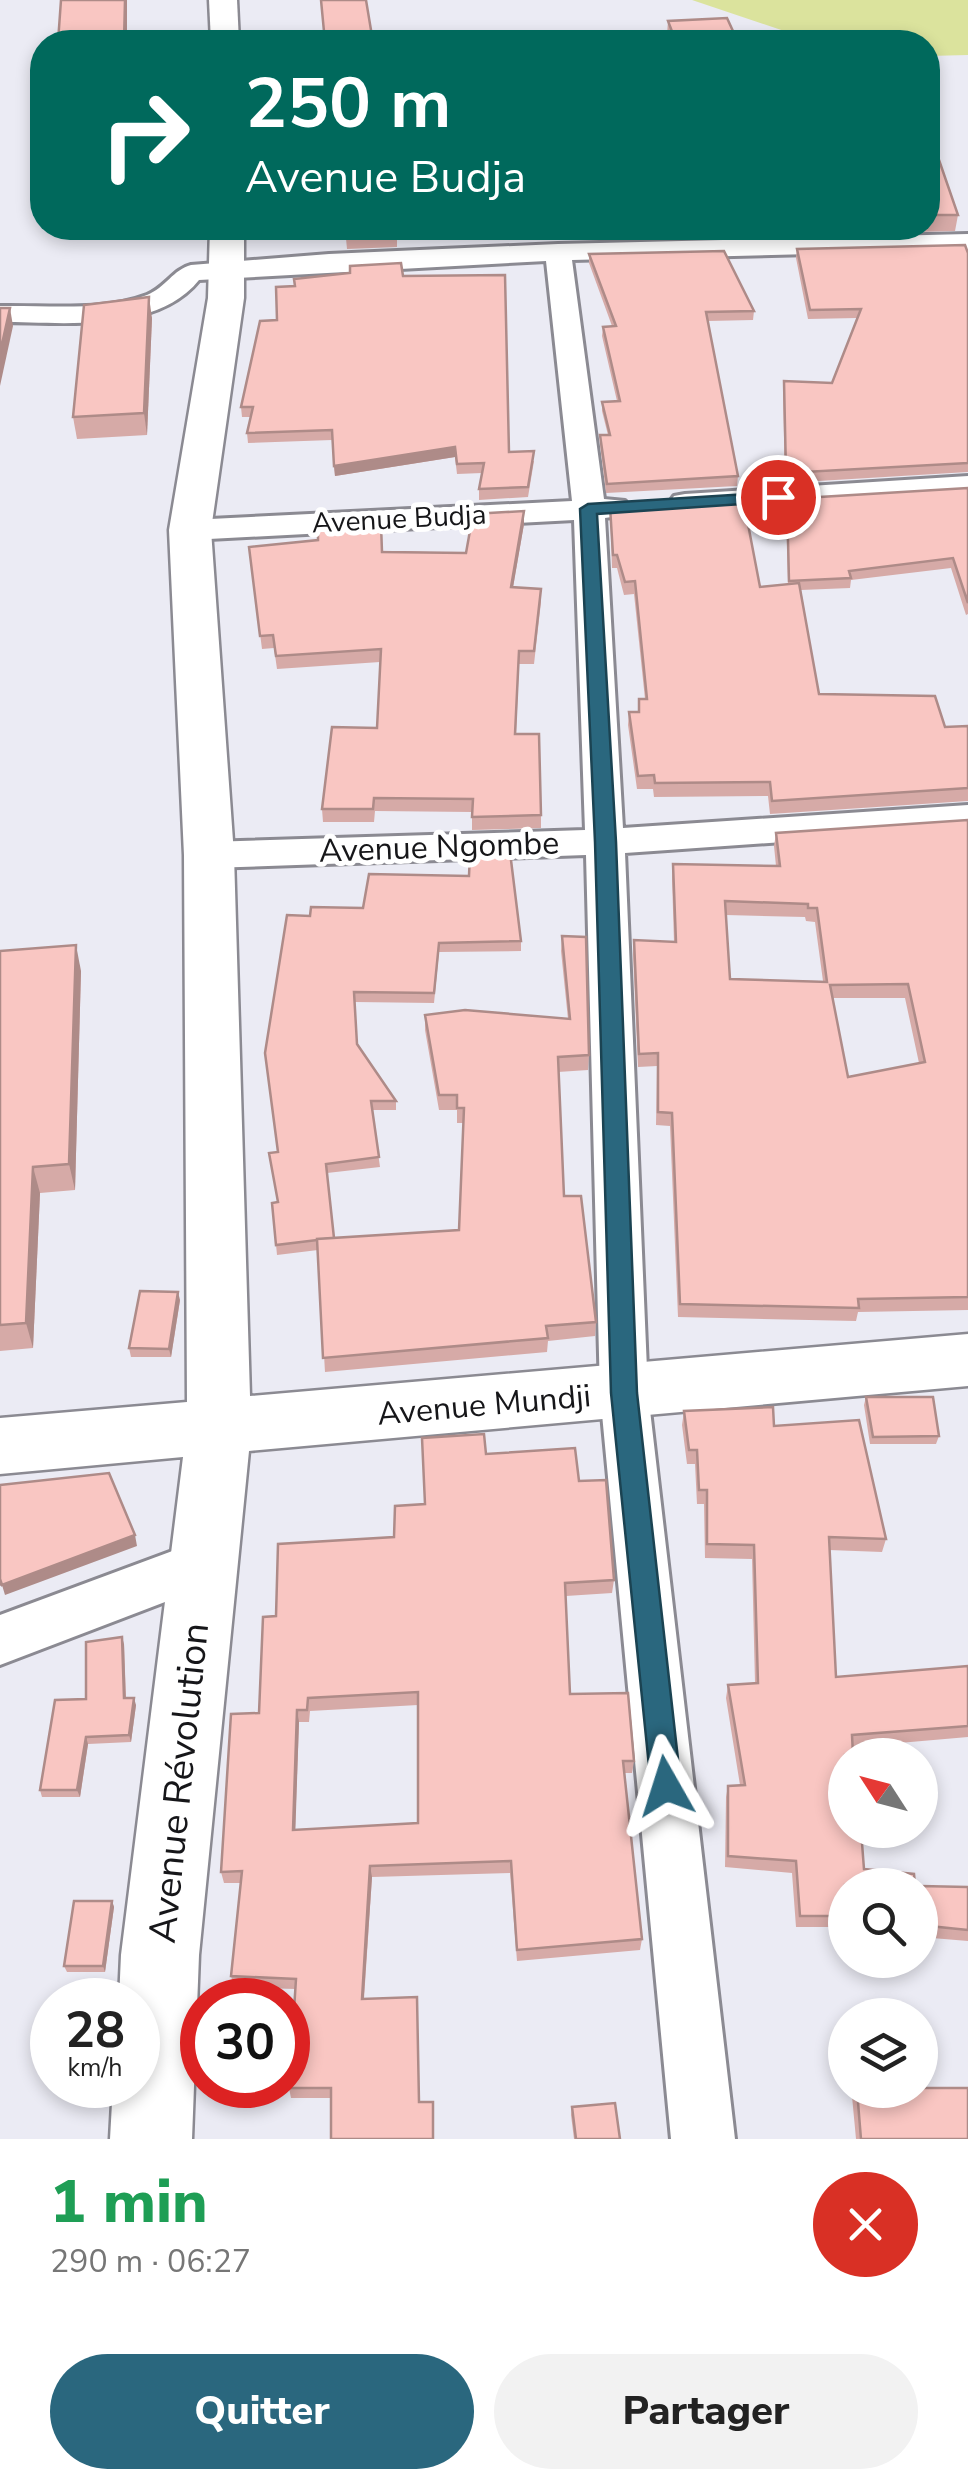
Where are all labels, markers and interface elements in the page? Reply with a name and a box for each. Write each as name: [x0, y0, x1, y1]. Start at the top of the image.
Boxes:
text: 250 m: [245, 56, 451, 152]
icon: right: [80, 70, 210, 200]
text: Avenue Budja: [245, 147, 526, 208]
pin: [736, 455, 821, 540]
icon: arrive: [751, 470, 806, 525]
street label: Avenue Budja: [311, 495, 487, 543]
street label: Avenue Ngombe: [318, 821, 560, 873]
street label: Avenue Mundji: [375, 1374, 593, 1436]
street label: Avenue Révolution: [137, 1620, 221, 1946]
position arrow: [614, 1734, 718, 1838]
north arrow: [828, 1738, 938, 1848]
map controls: [828, 1738, 938, 2108]
button: search: [828, 1868, 938, 1978]
speed limit sign: 30: [180, 1978, 310, 2108]
text: 28: [65, 1996, 125, 2065]
button: layers: [828, 1998, 938, 2108]
text: km/h: [67, 2051, 123, 2085]
text: 1 min: [50, 2161, 208, 2243]
button: close: [813, 2172, 918, 2277]
text: 290 m · 06:27: [50, 2240, 251, 2283]
button: Quitter: [50, 2354, 474, 2469]
button: Partager: [494, 2354, 918, 2469]

